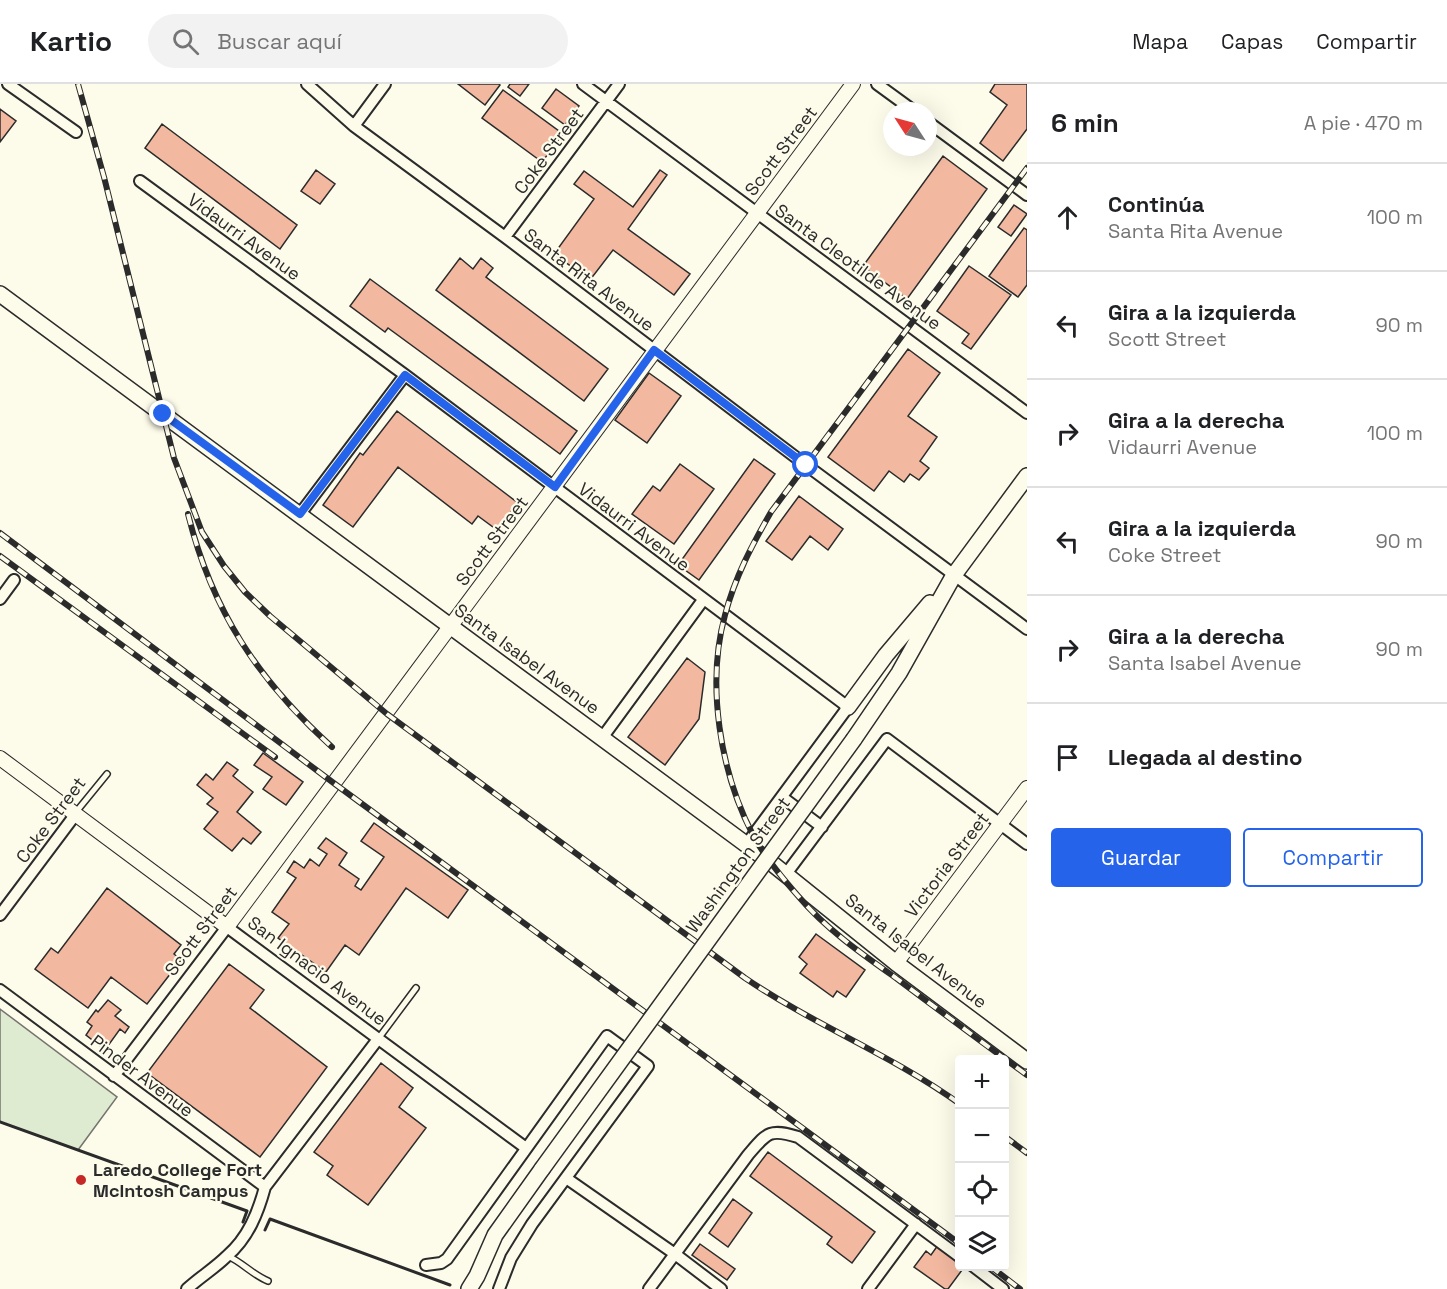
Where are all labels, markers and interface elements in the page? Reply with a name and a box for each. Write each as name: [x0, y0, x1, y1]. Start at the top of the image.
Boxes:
search box: [148, 14, 568, 68]
text: Kartio: [30, 23, 112, 59]
icon: search: [169, 25, 202, 58]
text: Buscar aquí: [217, 27, 342, 55]
text: Mapa: [1132, 28, 1188, 55]
text: Capas: [1221, 28, 1283, 55]
text: Compartir: [1316, 28, 1417, 55]
street label: Scott Street: [739, 101, 822, 200]
north arrow: [883, 102, 937, 156]
street label: Coke Street: [509, 103, 589, 198]
text: 6 min: [1051, 106, 1119, 140]
text: A pie · 470 m: [1304, 110, 1423, 136]
street label: Vidaurri Avenue: [183, 188, 305, 285]
text: Continúa: [1108, 190, 1204, 218]
street label: Santa Cleotilde Avenue: [771, 198, 946, 335]
icon: ahead: [1051, 201, 1084, 234]
text: 100 m: [1367, 204, 1423, 230]
text: Santa Rita Avenue: [1108, 218, 1283, 244]
street label: Santa Rita Avenue: [519, 223, 659, 336]
text: Gira a la izquierda: [1108, 298, 1296, 326]
icon: left: [1051, 309, 1084, 342]
text: 90 m: [1376, 312, 1423, 338]
text: Scott Street: [1108, 326, 1226, 352]
route end: [149, 400, 175, 426]
text: Gira a la derecha: [1108, 406, 1285, 434]
icon: right: [1051, 417, 1084, 450]
text: 100 m: [1367, 420, 1423, 446]
text: Vidaurri Avenue: [1108, 434, 1257, 460]
route start: [792, 451, 818, 477]
street label: Vidaurri Avenue: [574, 477, 695, 576]
street label: Scott Street: [450, 491, 533, 590]
text: Gira a la izquierda: [1108, 514, 1296, 542]
icon: left: [1051, 525, 1084, 558]
text: 90 m: [1376, 528, 1423, 554]
text: Coke Street: [1108, 542, 1222, 568]
street label: Santa Isabel Avenue: [450, 598, 604, 719]
text: Gira a la derecha: [1108, 622, 1285, 650]
icon: right: [1051, 633, 1084, 666]
text: 90 m: [1376, 636, 1423, 662]
text: Santa Isabel Avenue: [1108, 650, 1302, 676]
icon: arrive: [1051, 741, 1084, 774]
text: Llegada al destino: [1108, 743, 1302, 771]
street label: Coke Street: [11, 772, 91, 867]
street label: Washington Street: [680, 792, 795, 937]
street label: Victoria Street: [899, 807, 994, 922]
button: Guardar: [1051, 828, 1231, 887]
button: Compartir: [1243, 828, 1423, 887]
street label: Scott Street: [159, 881, 242, 980]
street label: Santa Isabel Avenue: [841, 888, 992, 1013]
street label: San Ignacio Avenue: [243, 911, 391, 1030]
street label: Pinder Avenue: [86, 1029, 198, 1122]
map controls: [955, 1055, 1009, 1271]
button: +: [955, 1055, 1009, 1109]
button: −: [955, 1109, 1009, 1163]
place label: Laredo College Fort McIntosh Campus: [93, 1158, 262, 1202]
button: locate: [955, 1163, 1009, 1217]
marker: Laredo College Fort McIntosh Campus: [74, 1173, 88, 1187]
button: layers: [955, 1217, 1009, 1271]

